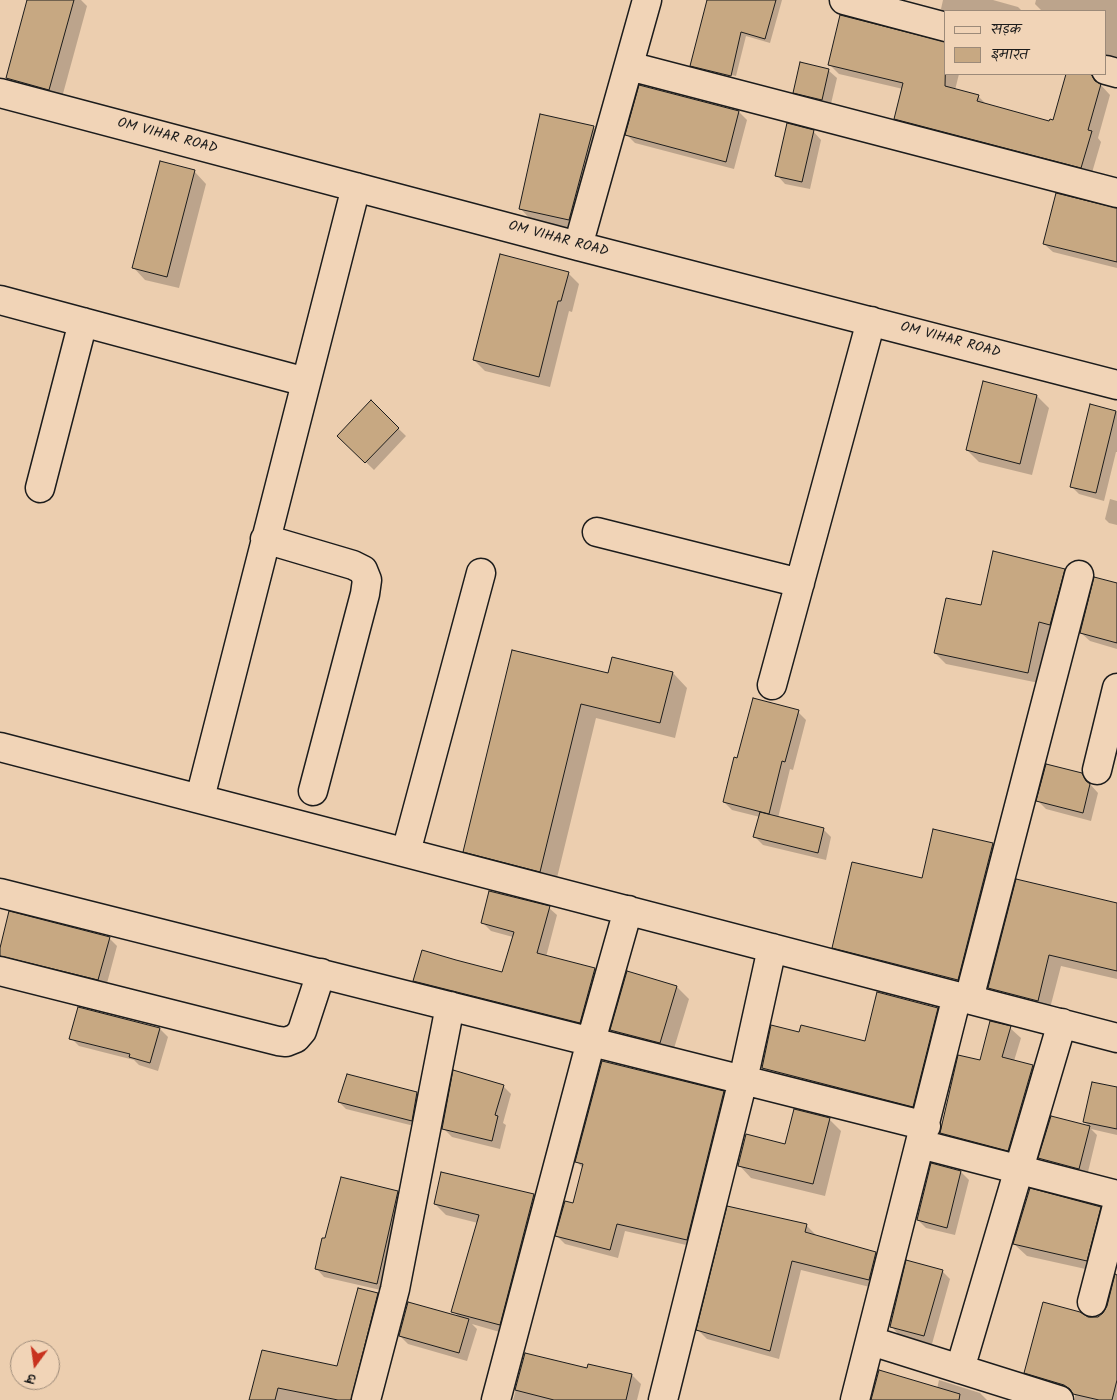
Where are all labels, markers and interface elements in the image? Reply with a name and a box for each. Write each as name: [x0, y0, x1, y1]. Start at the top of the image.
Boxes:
legend: [944, 10, 1107, 75]
text: सड़क: [991, 18, 1021, 42]
text: इमारत: [991, 43, 1028, 67]
street label: OM VIHAR ROAD: [115, 116, 219, 158]
street label: OM VIHAR ROAD: [506, 219, 610, 261]
street label: OM VIHAR ROAD: [898, 320, 1002, 362]
north arrow: [10, 1340, 60, 1390]
text: उ: [25, 1367, 39, 1390]

